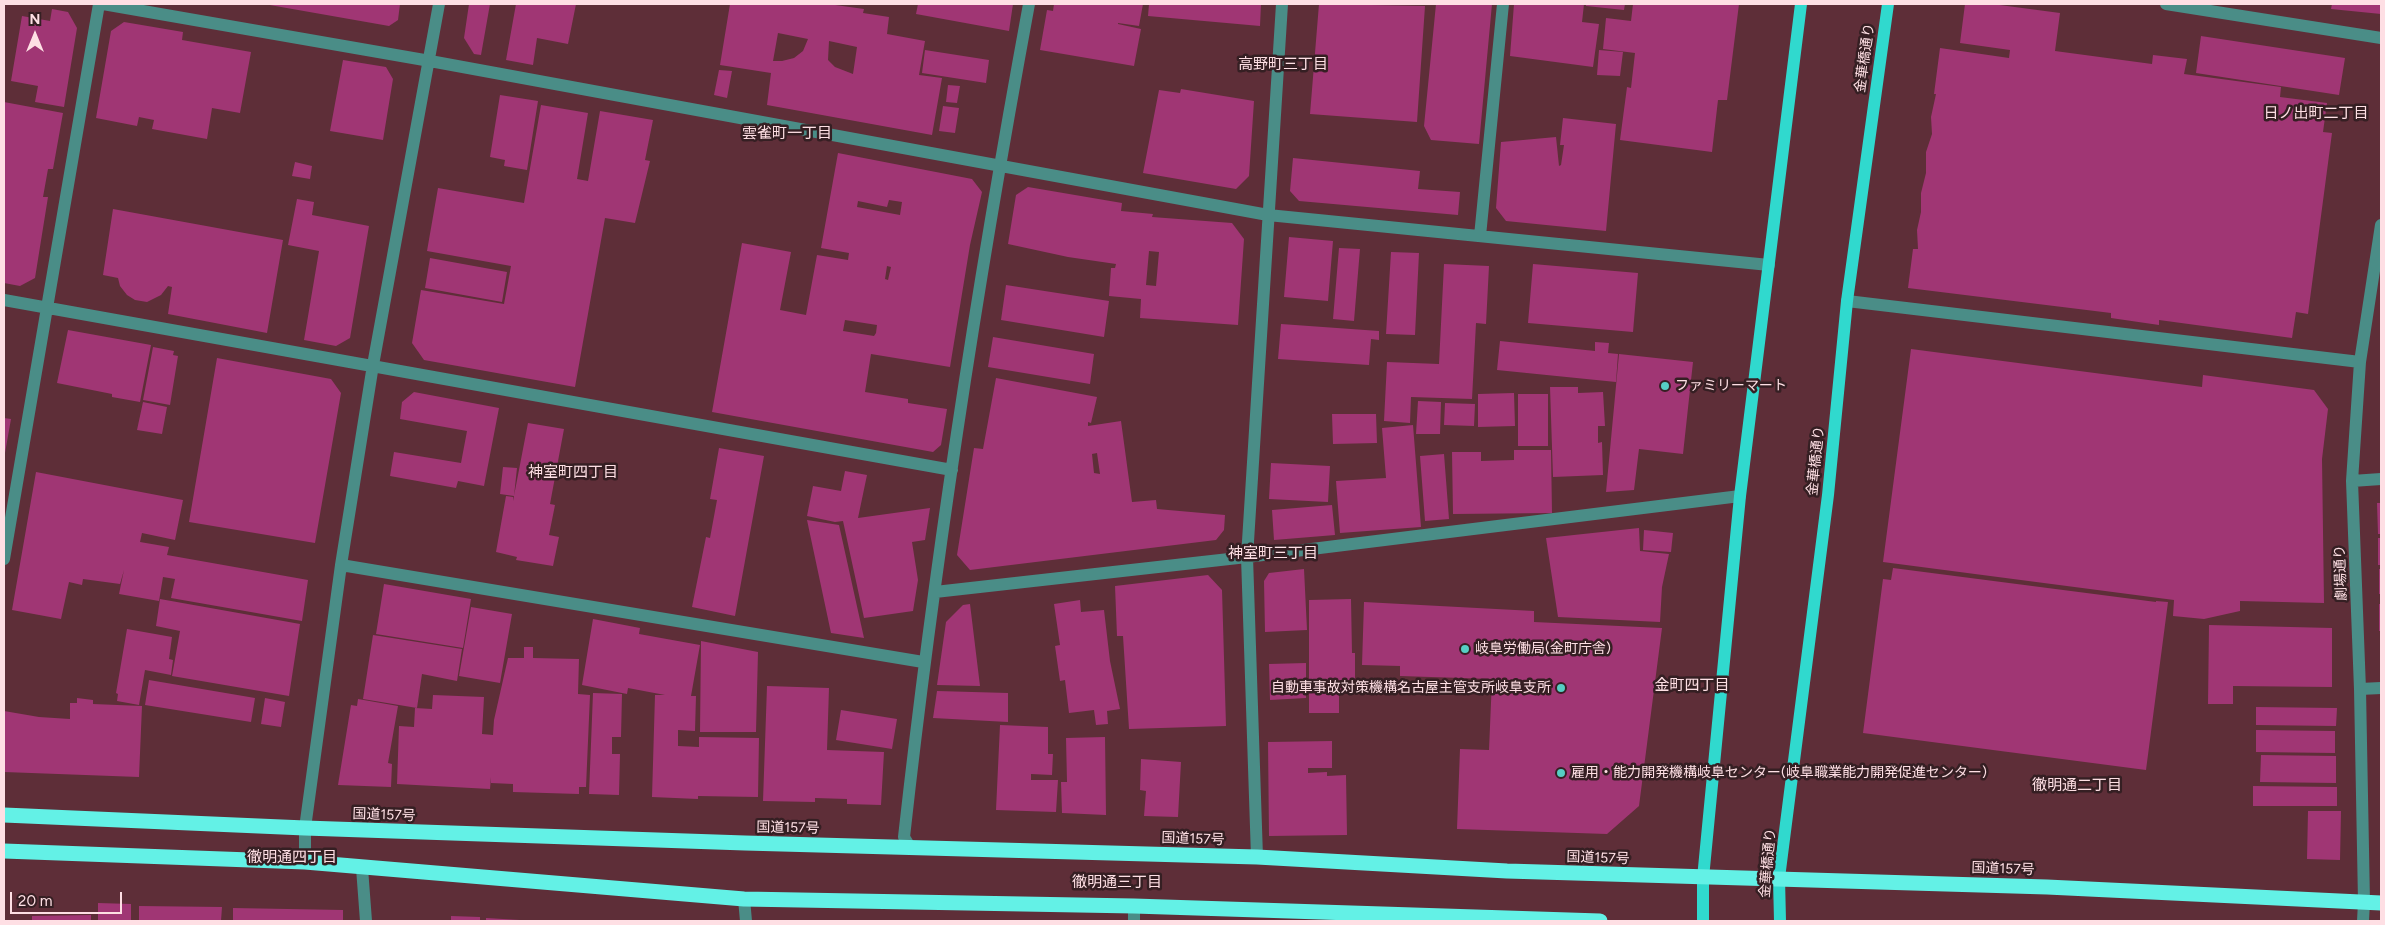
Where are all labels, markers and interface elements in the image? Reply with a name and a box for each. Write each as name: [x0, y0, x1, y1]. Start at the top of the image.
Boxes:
north arrow: [10, 10, 60, 60]
text: N: [30, 11, 40, 28]
street label: 金華橋通り: [1852, 22, 1878, 94]
district label: 高野町三丁目: [1238, 56, 1328, 74]
district label: 日ノ出町二丁目: [2264, 105, 2368, 123]
district label: 雲雀町一丁目: [742, 125, 832, 143]
place label: ファミリーマート: [1675, 378, 1787, 394]
marker: ファミリーマート: [1659, 380, 1671, 392]
street label: 金華橋通り: [1804, 425, 1828, 497]
district label: 神室町四丁目: [528, 464, 618, 482]
district label: 神室町三丁目: [1228, 545, 1318, 563]
street label: 劇場通り: [2332, 545, 2350, 601]
place label: 岐阜労働局(金町庁舎): [1475, 641, 1611, 657]
marker: 岐阜労働局(金町庁舎): [1459, 643, 1471, 655]
district label: 金町四丁目: [1655, 677, 1729, 695]
place label: 自動車事故対策機構名古屋主管支所岐阜支所: [1271, 680, 1551, 696]
marker: 自動車事故対策機構名古屋主管支所岐阜支所: [1555, 682, 1567, 694]
place label: 雇用・能力開発機構岐阜センター(岐阜職業能力開発促進センター): [1571, 765, 1987, 781]
marker: 雇用・能力開発機構岐阜センター(岐阜職業能力開発促進センター): [1555, 767, 1567, 779]
district label: 徹明通二丁目: [2032, 777, 2122, 795]
street label: 国道157号: [352, 805, 416, 825]
street label: 国道157号: [756, 819, 820, 837]
street label: 金華橋通り: [1757, 827, 1779, 899]
street label: 国道157号: [1161, 829, 1225, 849]
street label: 国道157号: [1566, 848, 1630, 868]
district label: 徹明通四丁目: [247, 849, 337, 867]
street label: 国道157号: [1971, 859, 2035, 879]
district label: 徹明通三丁目: [1072, 874, 1162, 892]
scale bar: [12, 882, 125, 914]
text: 20 m: [18, 892, 52, 910]

